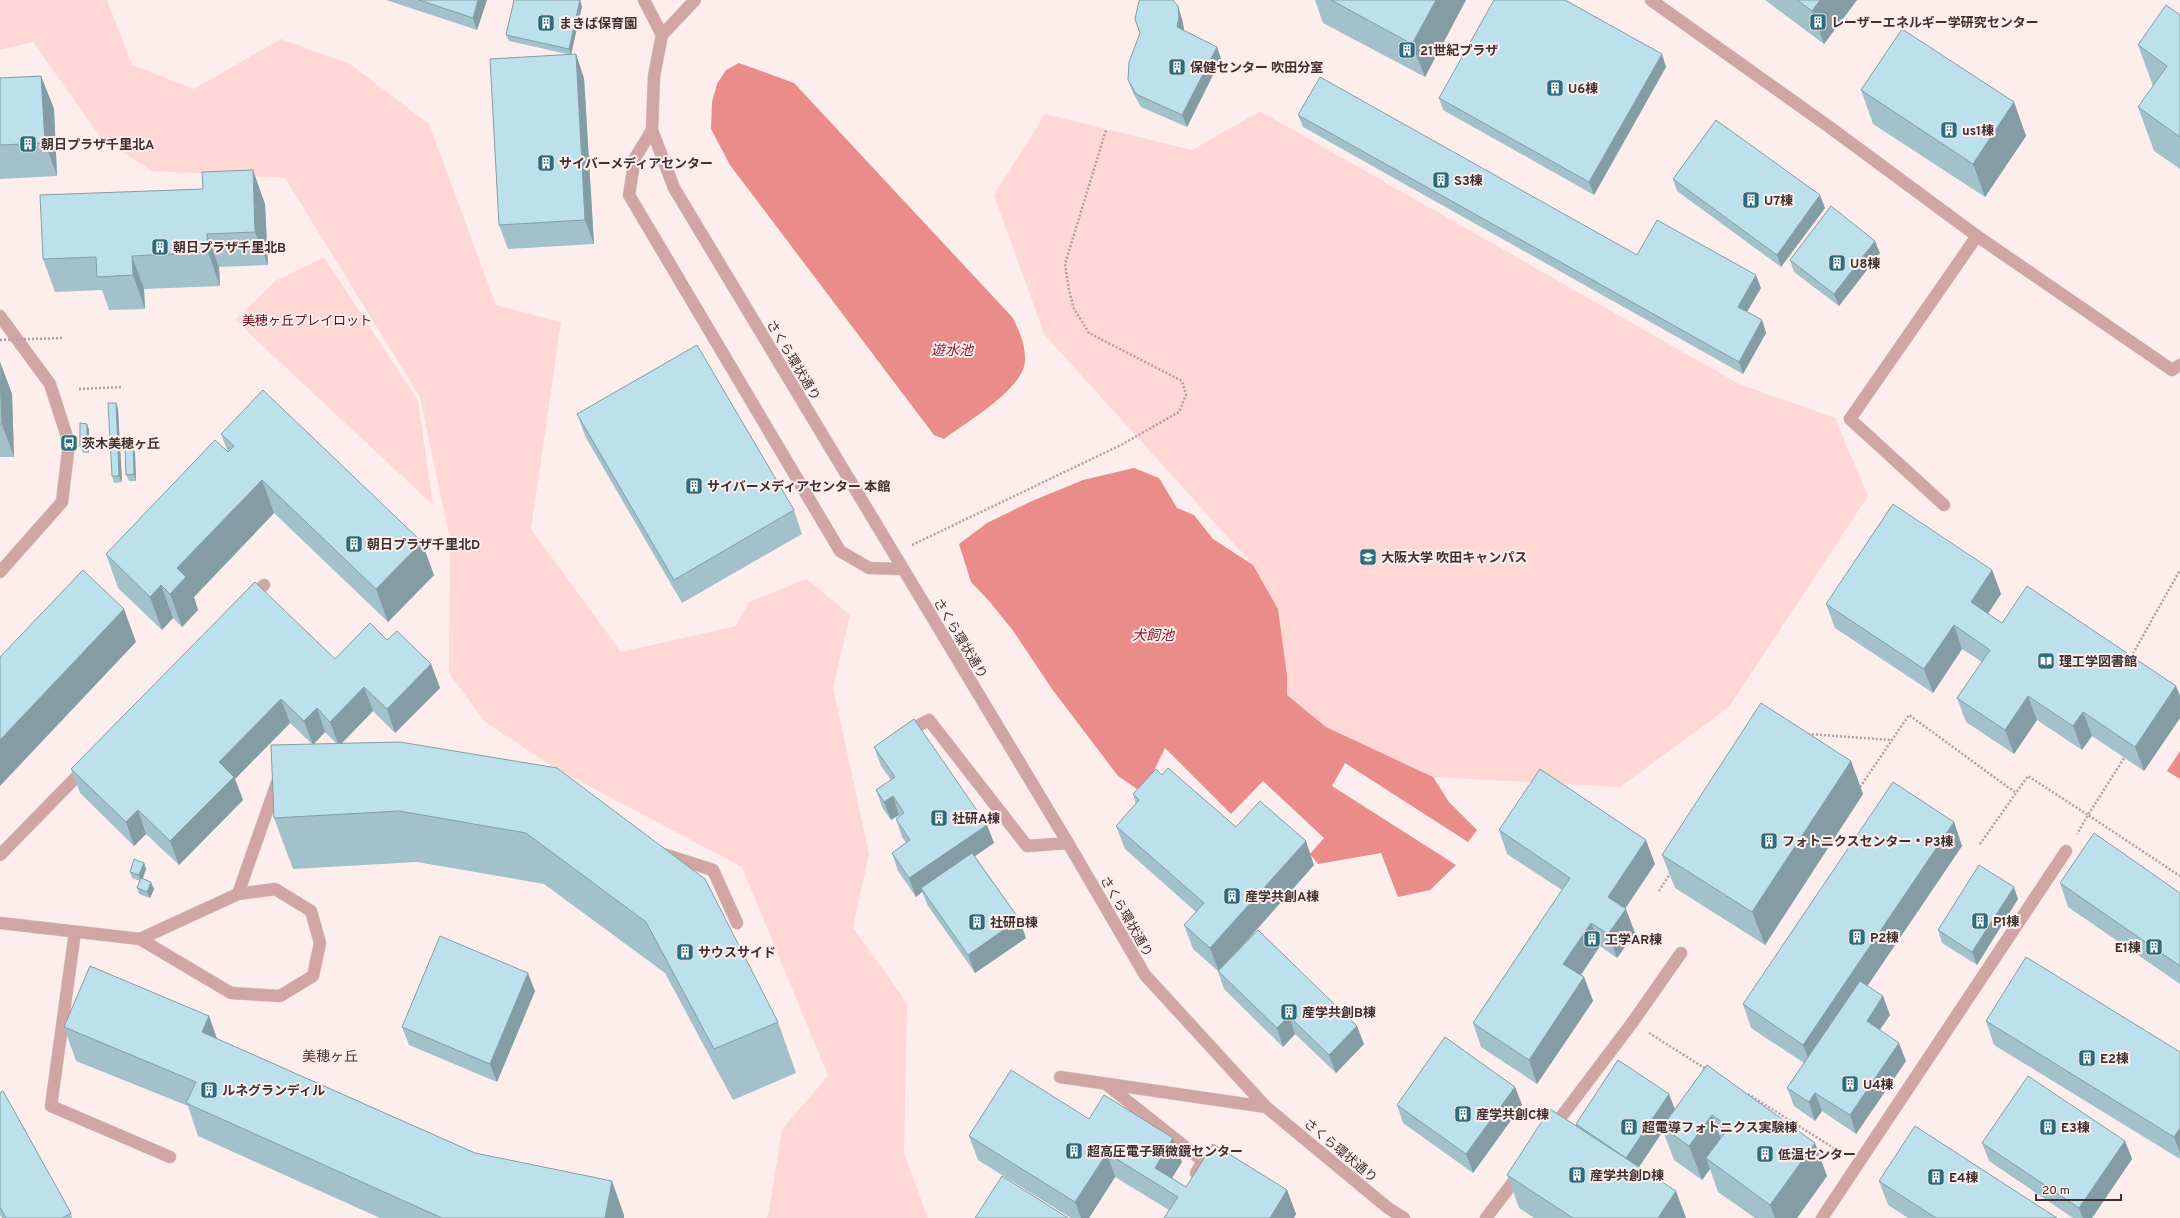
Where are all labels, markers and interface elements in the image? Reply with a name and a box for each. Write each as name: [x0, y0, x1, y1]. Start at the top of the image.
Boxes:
building icon: レーザーエネルギー学研究センター: [1808, 12, 1828, 32]
building icon: まきば保育園: [536, 13, 556, 33]
place label: レーザーエネルギー学研究センター: [1831, 15, 2039, 32]
place label: まきば保育園: [559, 16, 637, 33]
building icon: 21世紀プラザ: [1397, 40, 1417, 60]
place label: 21世紀プラザ: [1420, 43, 1498, 60]
building icon: 保健センター 吹田分室: [1167, 57, 1187, 77]
place label: 保健センター 吹田分室: [1190, 60, 1323, 77]
building icon: U6棟: [1545, 78, 1565, 98]
place label: U6棟: [1568, 81, 1598, 98]
building icon: us1棟: [1939, 120, 1959, 140]
place label: us1棟: [1962, 123, 1994, 140]
building icon: 朝日プラザ千里北A: [18, 134, 38, 154]
place label: 朝日プラザ千里北A: [41, 138, 154, 154]
building icon: サイバーメディアセンター: [536, 153, 556, 173]
place label: サイバーメディアセンター: [559, 156, 713, 173]
building icon: S3棟: [1431, 170, 1451, 190]
place label: S3棟: [1454, 173, 1483, 190]
building icon: U7棟: [1741, 190, 1761, 210]
place label: U7棟: [1764, 193, 1793, 210]
building icon: 朝日プラザ千里北B: [150, 237, 170, 257]
place label: 朝日プラザ千里北B: [173, 241, 286, 257]
building icon: U8棟: [1827, 253, 1847, 273]
place label: U8棟: [1850, 256, 1880, 273]
park label: 美穂ヶ丘プレイロット: [242, 314, 372, 330]
street label: さくら環状通り: [762, 317, 823, 404]
water label: 遊水池: [931, 343, 975, 360]
bus stop icon: 茨木美穂ヶ丘: [59, 433, 79, 453]
place label: 茨木美穂ヶ丘: [82, 436, 160, 453]
building icon: サイバーメディアセンター 本館: [684, 476, 704, 496]
place label: サイバーメディアセンター 本館: [707, 479, 890, 496]
building icon: 朝日プラザ千里北D: [344, 534, 364, 554]
place label: 朝日プラザ千里北D: [367, 538, 480, 554]
school or university icon: 大阪大学 吹田キャンパス: [1358, 547, 1378, 567]
place label: 大阪大学 吹田キャンパス: [1381, 550, 1527, 567]
street label: さくら環状通り: [929, 595, 990, 682]
water label: 犬飼池: [1132, 628, 1176, 645]
library icon: 理工学図書館: [2036, 651, 2056, 671]
place label: 理工学図書館: [2059, 654, 2137, 671]
building icon: 社研A棟: [929, 808, 949, 828]
place label: 社研A棟: [952, 811, 1000, 828]
building icon: フォトニクスセンター・P3棟: [1759, 831, 1779, 851]
place label: フォトニクスセンター・P3棟: [1782, 834, 1953, 851]
street label: さくら環状通り: [1096, 873, 1156, 960]
building icon: 産学共創A棟: [1222, 886, 1242, 906]
place label: 産学共創A棟: [1245, 889, 1319, 906]
building icon: P1棟: [1970, 911, 1990, 931]
building icon: 社研B棟: [967, 912, 987, 932]
place label: P1棟: [1993, 914, 2020, 931]
place label: 社研B棟: [990, 915, 1038, 932]
building icon: P2棟: [1847, 927, 1867, 947]
building icon: 工学AR棟: [1582, 929, 1602, 949]
place label: P2棟: [1870, 930, 1899, 947]
place label: 工学AR棟: [1605, 932, 1662, 949]
building icon: E1棟: [2144, 937, 2164, 957]
place label: E1棟: [2115, 940, 2141, 957]
building icon: サウスサイド: [675, 942, 695, 962]
place label: サウスサイド: [698, 946, 776, 962]
building icon: 産学共創B棟: [1279, 1002, 1299, 1022]
place label: 産学共創B棟: [1302, 1005, 1376, 1022]
building icon: E2棟: [2077, 1048, 2097, 1068]
district label: 美穂ヶ丘: [302, 1049, 358, 1066]
place label: E2棟: [2100, 1051, 2129, 1068]
building icon: U4棟: [1840, 1074, 1860, 1094]
place label: U4棟: [1863, 1077, 1894, 1094]
building icon: ルネグランディル: [199, 1080, 219, 1100]
place label: ルネグランディル: [222, 1083, 325, 1100]
building icon: 産学共創C棟: [1453, 1104, 1473, 1124]
place label: 産学共創C棟: [1476, 1107, 1549, 1124]
street label: さくら環状通り: [1300, 1115, 1380, 1187]
building icon: 超電導フォトニクス実験棟: [1619, 1117, 1639, 1137]
building icon: E3棟: [2038, 1117, 2058, 1137]
place label: 超電導フォトニクス実験棟: [1642, 1120, 1798, 1137]
place label: E3棟: [2061, 1120, 2090, 1137]
building icon: 超高圧電子顕微鏡センター: [1064, 1141, 1084, 1161]
place label: 超高圧電子顕微鏡センター: [1087, 1144, 1243, 1161]
building icon: 低温センター: [1755, 1144, 1775, 1164]
place label: 低温センター: [1778, 1147, 1856, 1164]
building icon: 産学共創D棟: [1567, 1165, 1587, 1185]
building icon: E4棟: [1926, 1167, 1946, 1187]
place label: 産学共創D棟: [1590, 1168, 1664, 1185]
place label: E4棟: [1949, 1170, 1978, 1187]
scale bar: [2036, 1176, 2121, 1202]
text: 20 m: [2042, 1183, 2070, 1199]

